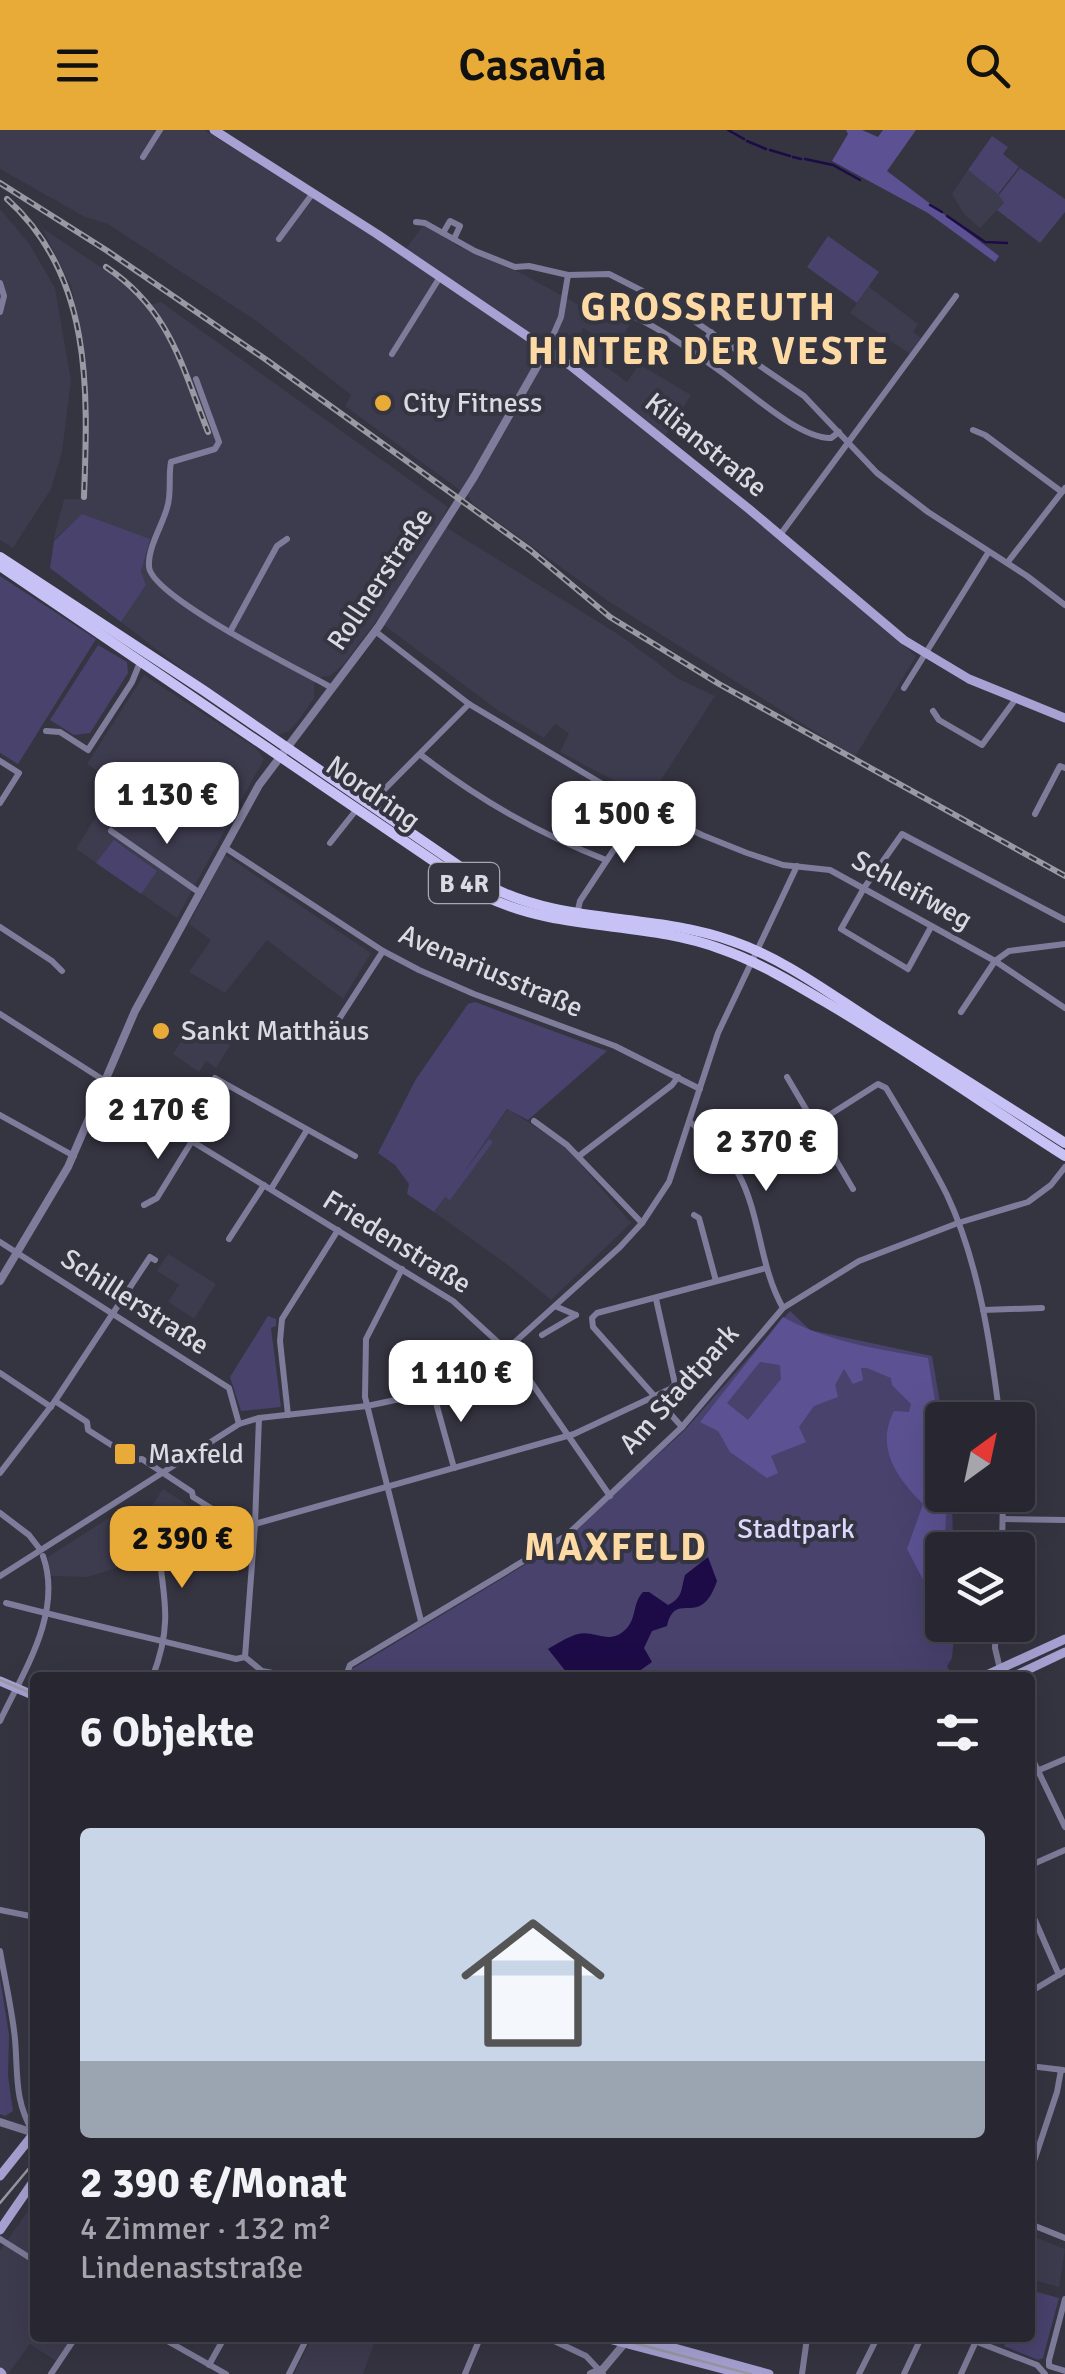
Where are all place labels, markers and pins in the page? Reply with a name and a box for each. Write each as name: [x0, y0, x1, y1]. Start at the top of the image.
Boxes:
place label: City Fitness: [403, 386, 542, 420]
marker: City Fitness: [372, 392, 394, 414]
pin: 1 130 €: [75, 762, 259, 847]
pin: 1 500 €: [532, 781, 716, 866]
place label: Sankt Matthäus: [181, 1014, 369, 1048]
marker: Sankt Matthäus: [150, 1020, 172, 1042]
pin: 2 170 €: [66, 1077, 250, 1162]
pin: 2 370 €: [674, 1109, 858, 1194]
pin: 1 110 €: [369, 1340, 553, 1425]
place label: Maxfeld: [148, 1437, 244, 1471]
marker: Maxfeld: [112, 1441, 138, 1467]
pin: 2 390 €: [90, 1506, 274, 1591]

